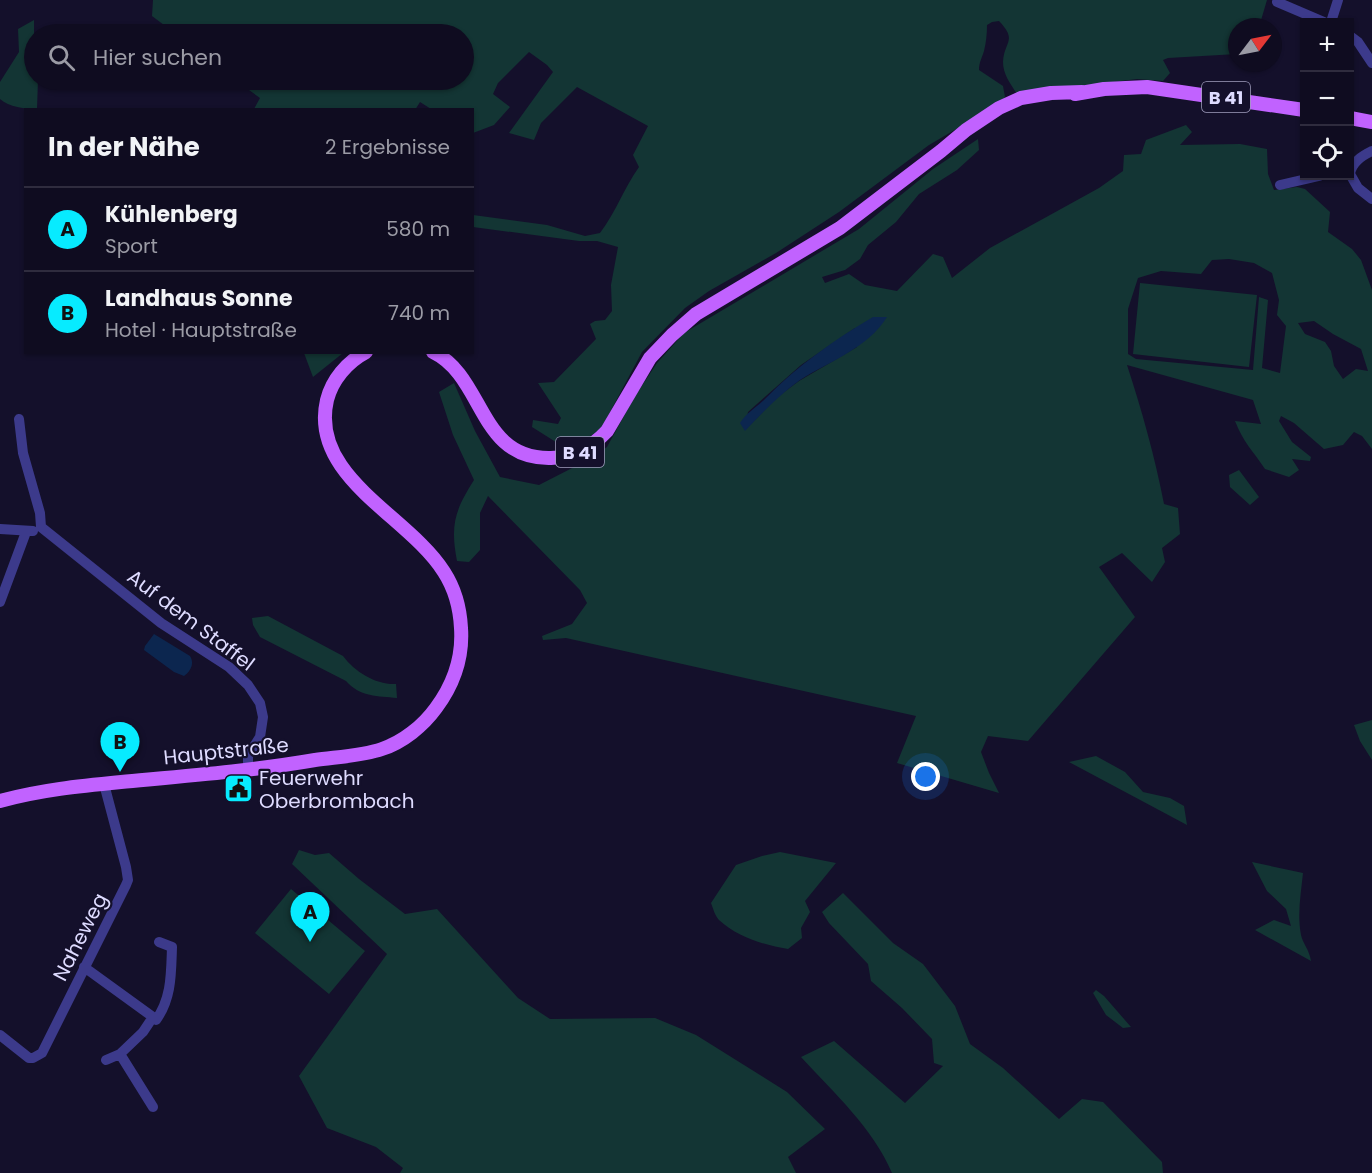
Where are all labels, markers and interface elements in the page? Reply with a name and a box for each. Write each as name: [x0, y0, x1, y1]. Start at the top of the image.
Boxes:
north arrow: [1228, 18, 1282, 72]
map controls: [1300, 18, 1354, 180]
button: +: [1300, 18, 1354, 72]
search box: [24, 24, 474, 90]
icon: search: [45, 41, 78, 74]
text: Hier suchen: [93, 42, 222, 73]
button: −: [1300, 72, 1354, 126]
road number: B 41: [1202, 82, 1250, 112]
button: locate: [1300, 126, 1354, 180]
text: In der Nähe: [48, 129, 200, 165]
text: 2 Ergebnisse: [325, 133, 450, 161]
text: Kühlenberg: [105, 199, 238, 230]
text: A: [60, 215, 75, 243]
text: 580 m: [386, 215, 450, 243]
text: Sport: [105, 232, 158, 260]
text: Landhaus Sonne: [105, 283, 293, 314]
text: B: [61, 299, 74, 327]
text: 740 m: [388, 299, 450, 327]
text: Hotel · Hauptstraße: [105, 316, 297, 344]
road number: B 41: [556, 437, 604, 467]
street label: Auf dem Staffel: [121, 563, 261, 677]
pin: B: [100, 722, 140, 772]
street label: Hauptstraße: [162, 731, 290, 771]
your location: [911, 762, 940, 791]
place label: Feuerwehr Oberbrombach: [259, 764, 414, 815]
public building icon: Feuerwehr Oberbrombach: [222, 773, 254, 805]
street label: Naheweg: [46, 888, 114, 986]
pin: A: [290, 892, 330, 942]

